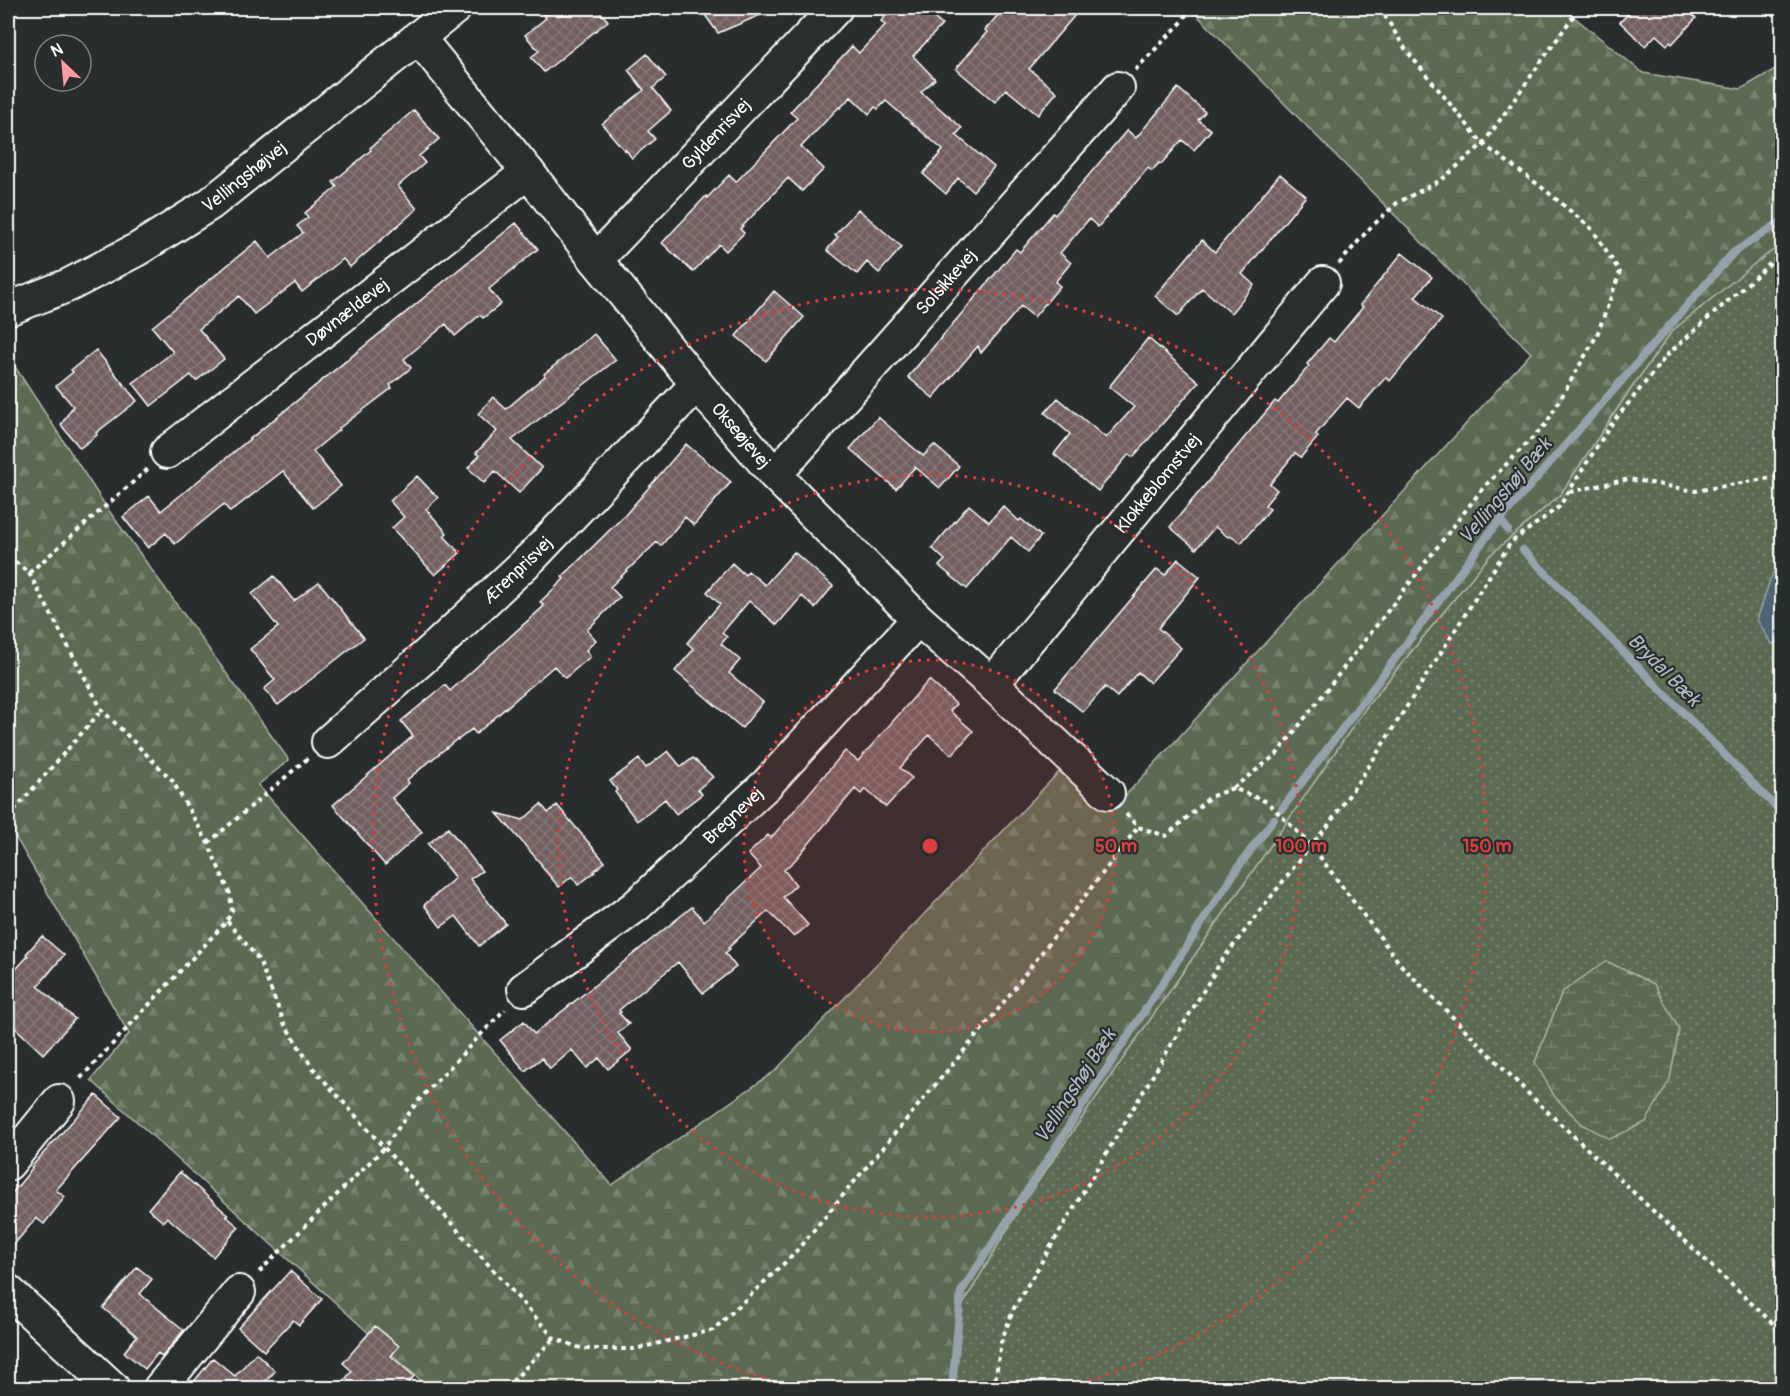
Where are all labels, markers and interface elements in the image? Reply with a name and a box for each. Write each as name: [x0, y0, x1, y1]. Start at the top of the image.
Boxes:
north arrow: [33, 33, 93, 93]
text: N: [48, 39, 66, 62]
street label: Gyldenrisvej: [676, 93, 756, 175]
street label: Vellingshøjvej: [198, 136, 291, 218]
street label: Solsikkevej: [911, 244, 982, 320]
street label: Døvnældevej: [301, 273, 393, 352]
street label: Okseøjevej: [706, 398, 776, 473]
street label: Klokkeblomstvej: [1109, 429, 1206, 538]
water label: Vellingshøj Bæk: [1453, 431, 1558, 550]
street label: Ærenprisvej: [478, 531, 557, 609]
water label: Brydal Bæk: [1622, 628, 1707, 713]
street label: Bregnevej: [698, 782, 768, 849]
text: 50 m: [1095, 835, 1137, 858]
text: 100 m: [1275, 835, 1327, 858]
text: 150 m: [1463, 835, 1512, 858]
centre of rings: [920, 836, 940, 856]
water label: Vellingshøj Bæk: [1029, 1022, 1122, 1148]

